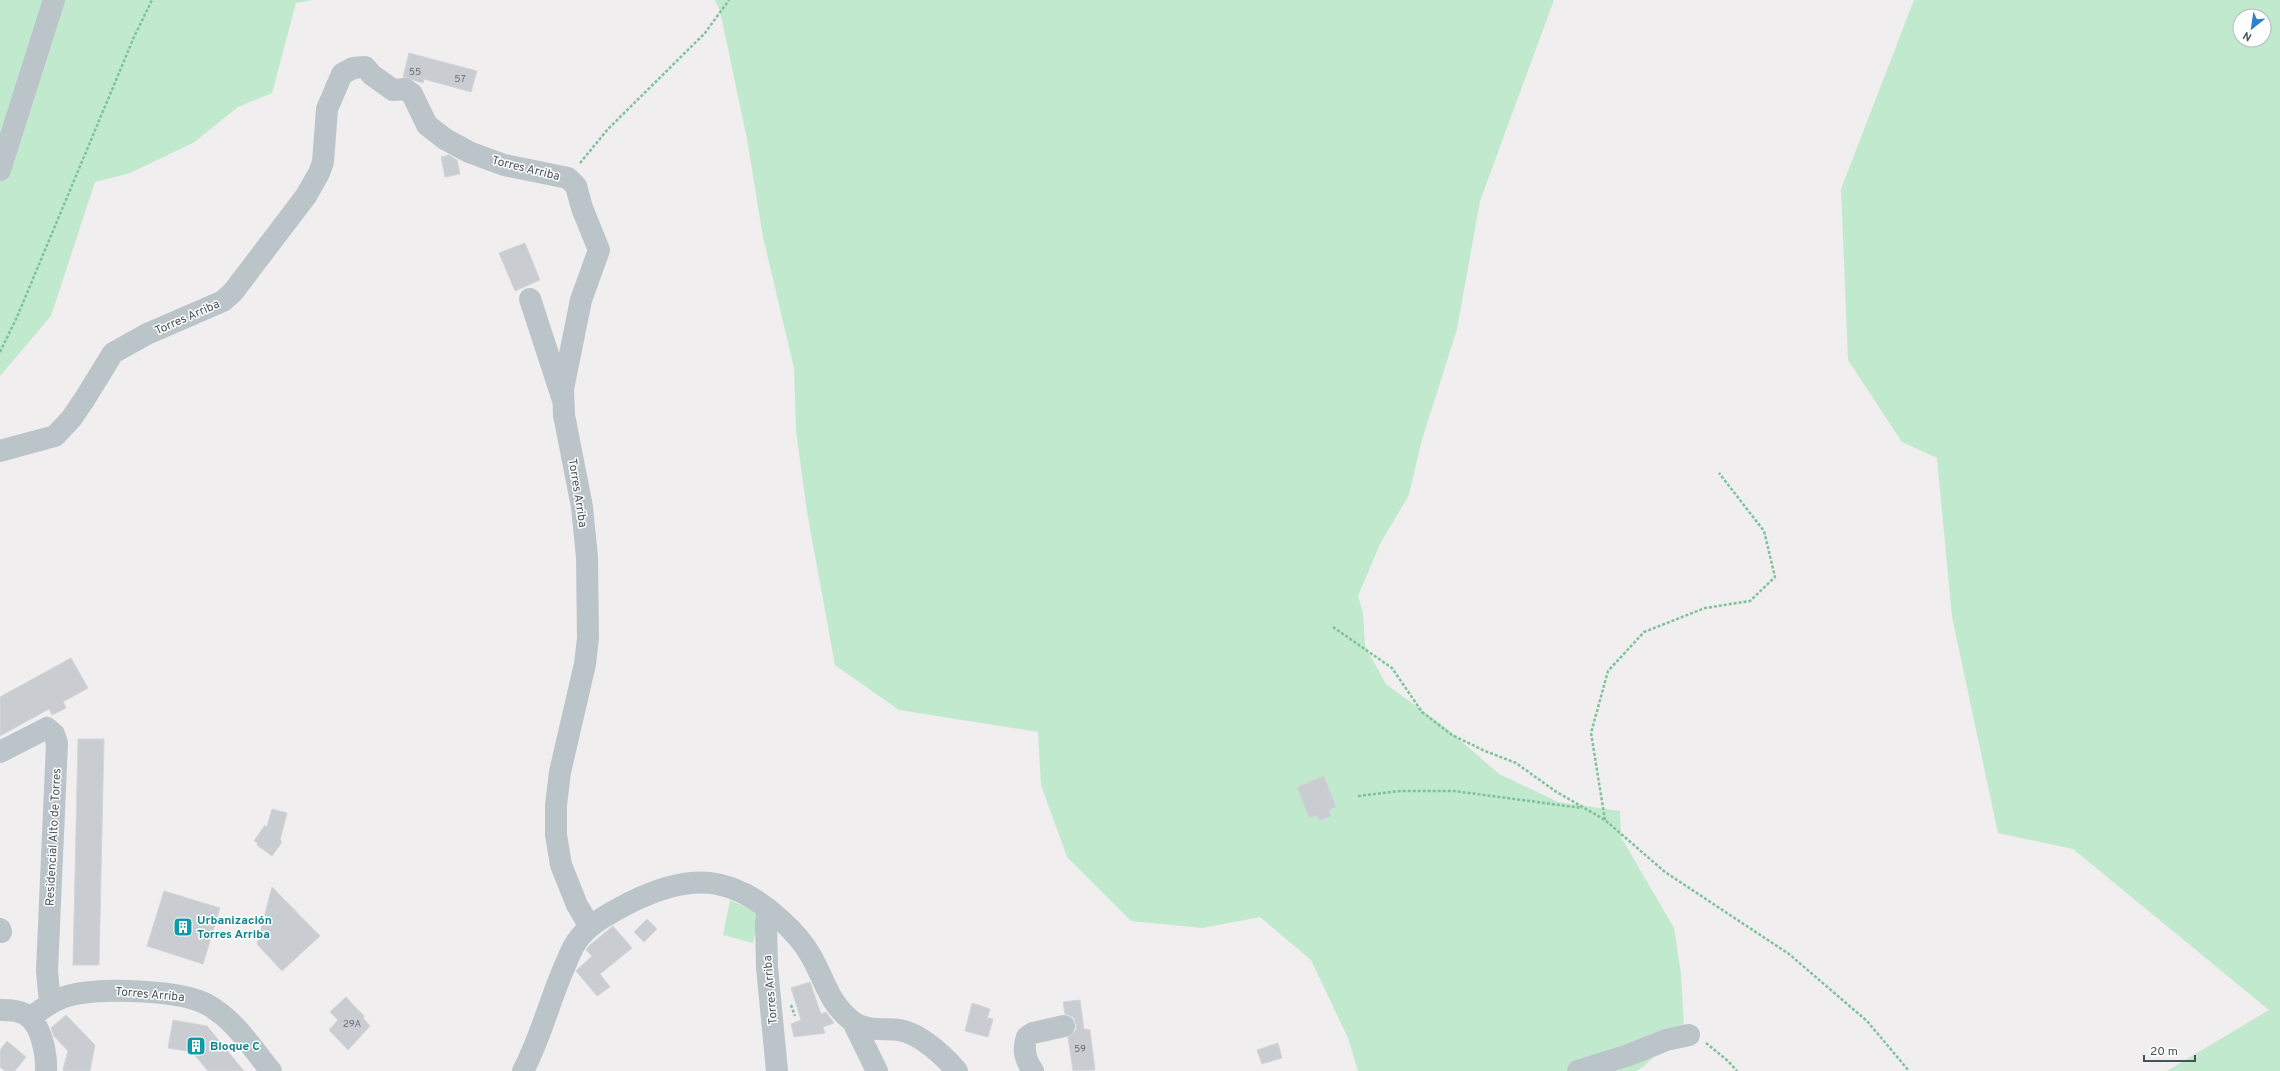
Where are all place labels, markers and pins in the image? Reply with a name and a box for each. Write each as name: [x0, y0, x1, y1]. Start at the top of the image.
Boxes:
place label: Urbanización Torres Arriba: [197, 913, 272, 943]
building icon: Urbanización Torres Arriba: [172, 916, 194, 938]
building icon: Bloque C: [185, 1035, 207, 1057]
place label: Bloque C: [210, 1039, 260, 1055]

